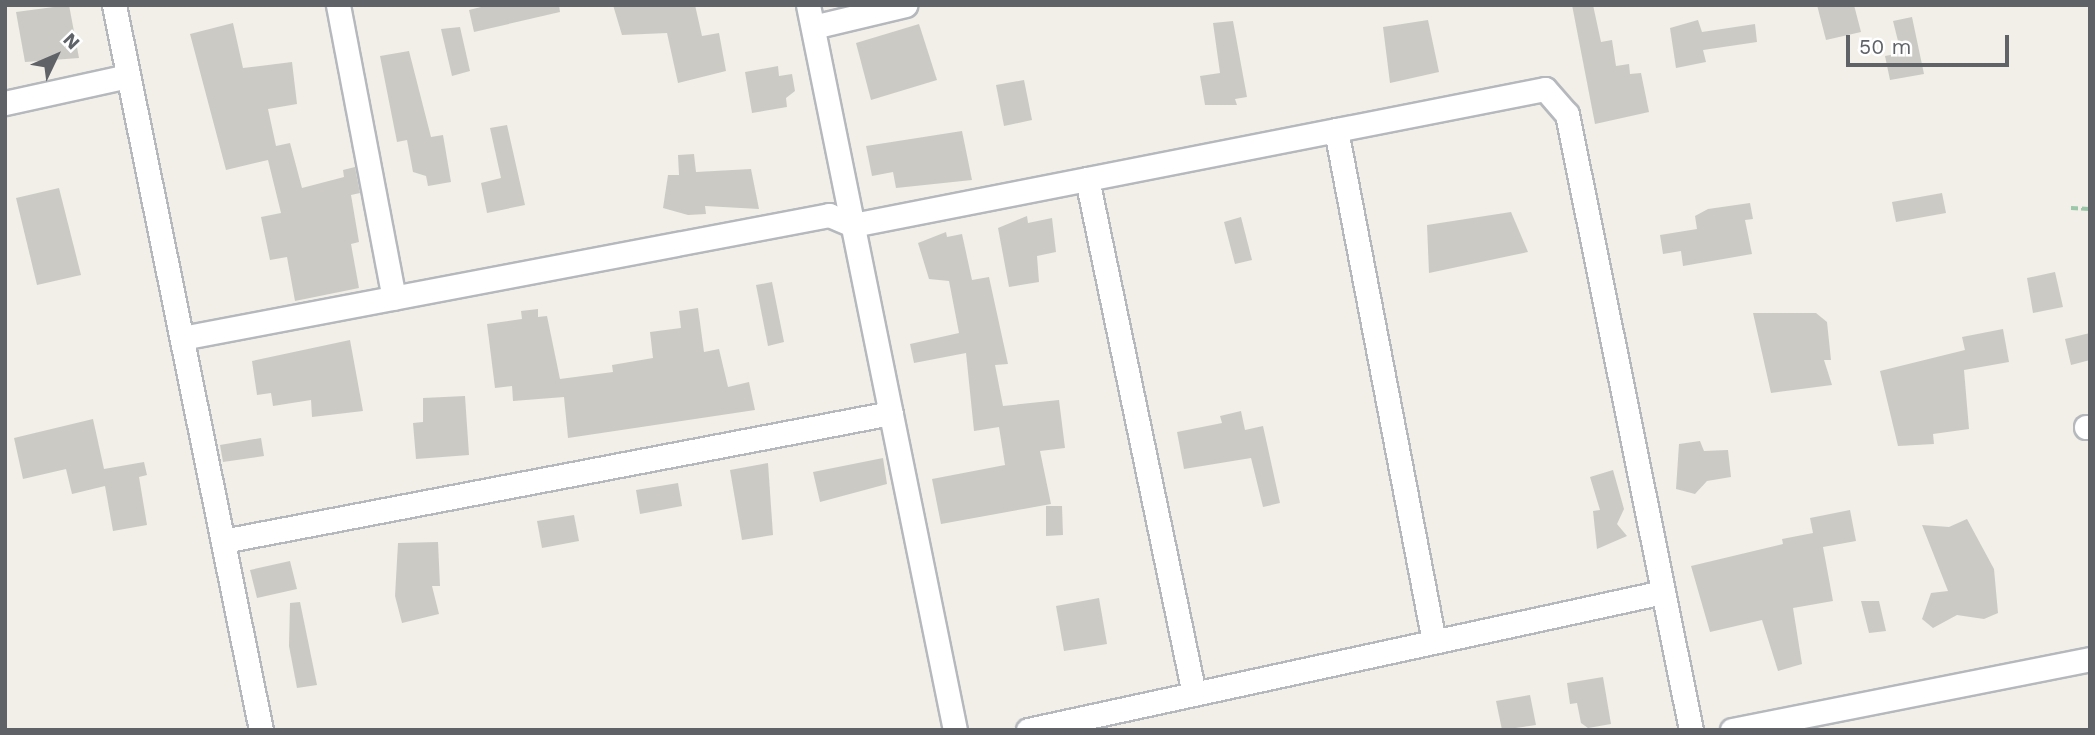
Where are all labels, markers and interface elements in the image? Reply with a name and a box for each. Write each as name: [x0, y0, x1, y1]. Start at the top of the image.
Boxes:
north arrow: [21, 21, 91, 91]
scale bar: [1850, 21, 2013, 65]
text: N: [58, 28, 85, 54]
text: 50 m: [1859, 34, 1911, 59]

